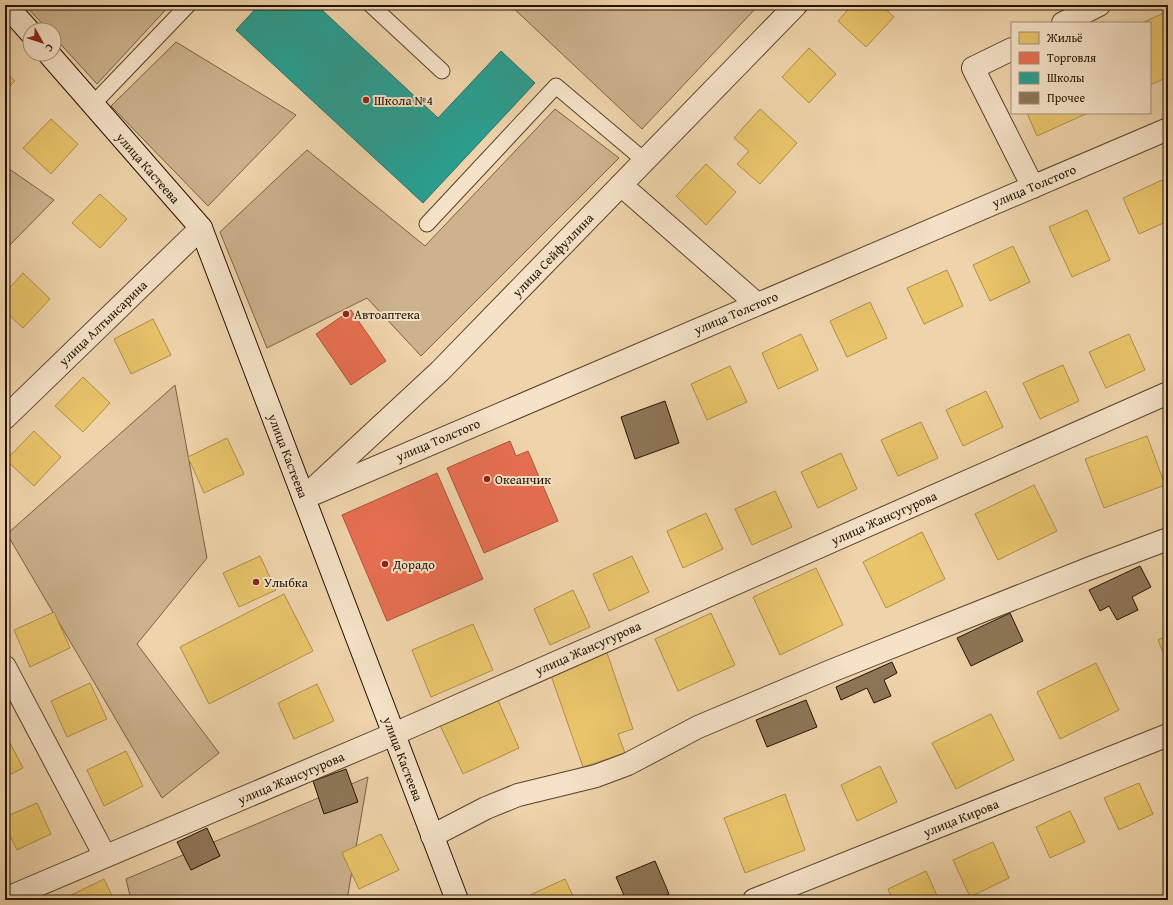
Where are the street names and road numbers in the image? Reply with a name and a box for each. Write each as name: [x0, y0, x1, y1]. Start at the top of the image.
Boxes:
street label: улица Кастеева: [111, 127, 185, 208]
street label: улица Толстого: [988, 160, 1079, 213]
street label: улица Сейфуллина: [507, 208, 599, 302]
street label: улица Алтынсарина: [54, 275, 152, 371]
street label: улица Толстого: [690, 287, 781, 340]
street label: улица Кастеева: [263, 410, 313, 502]
street label: улица Толстого: [392, 414, 483, 467]
street label: улица Жансугурова: [827, 486, 941, 550]
street label: улица Жансугурова: [531, 616, 645, 680]
street label: улица Кастеева: [378, 713, 428, 805]
street label: улица Жансугурова: [234, 747, 348, 809]
street label: улица Кирова: [919, 794, 1002, 842]

